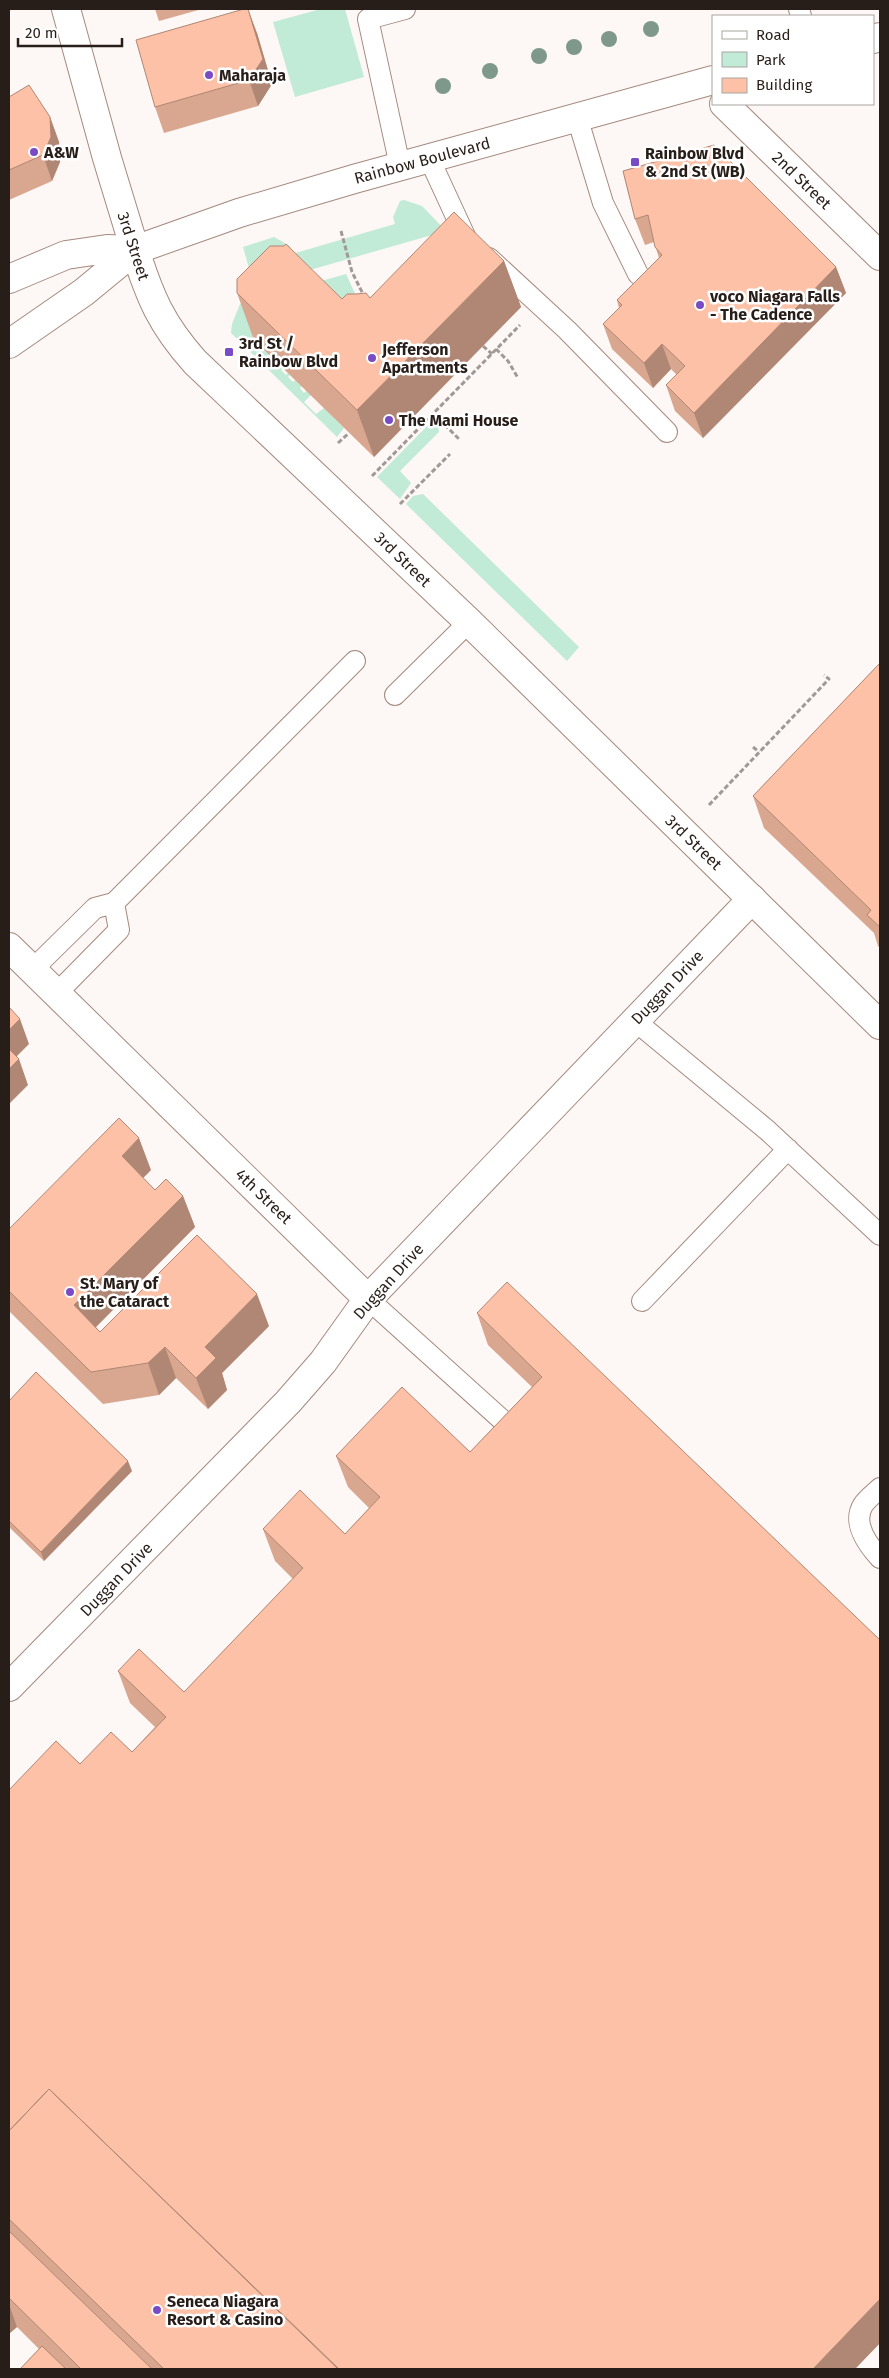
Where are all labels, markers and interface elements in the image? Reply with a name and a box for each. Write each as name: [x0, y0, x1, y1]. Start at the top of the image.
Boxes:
scale bar: [18, 15, 121, 47]
legend: [712, 15, 874, 105]
text: 20 m: [25, 24, 58, 42]
text: Road: [756, 26, 791, 44]
text: Park: [756, 51, 786, 69]
place label: Maharaja: [219, 66, 286, 85]
marker: Maharaja: [203, 69, 215, 81]
text: Building: [756, 76, 812, 94]
street label: Rainbow Boulevard: [352, 133, 492, 188]
place label: A&W: [43, 143, 79, 162]
place label: Rainbow Blvd & 2nd St (WB): [645, 144, 745, 181]
marker: A&W: [28, 146, 40, 158]
street label: 2nd Street: [768, 148, 835, 213]
marker: Rainbow Blvd & 2nd St (WB): [629, 156, 641, 168]
street label: 3rd Street: [114, 210, 154, 283]
place label: voco Niagara Falls - The Cadence: [709, 287, 840, 324]
marker: voco Niagara Falls - The Cadence: [694, 299, 706, 311]
place label: 3rd St / Rainbow Blvd: [238, 334, 338, 371]
place label: Jefferson Apartments: [381, 340, 468, 377]
marker: 3rd St / Rainbow Blvd: [223, 346, 235, 358]
marker: Jefferson Apartments: [366, 352, 378, 364]
place label: The Mami House: [399, 411, 519, 430]
marker: The Mami House: [383, 414, 395, 426]
street label: 3rd Street: [371, 528, 435, 591]
street label: 3rd Street: [662, 811, 726, 874]
street label: Duggan Drive: [627, 946, 707, 1028]
street label: 4th Street: [231, 1165, 296, 1228]
street label: Duggan Drive: [349, 1239, 427, 1323]
place label: St. Mary of the Cataract: [80, 1274, 170, 1311]
marker: St. Mary of the Cataract: [64, 1286, 76, 1298]
street label: Duggan Drive: [76, 1538, 156, 1620]
place label: Seneca Niagara Resort & Casino: [167, 2292, 283, 2329]
marker: Seneca Niagara Resort & Casino: [151, 2304, 163, 2316]

